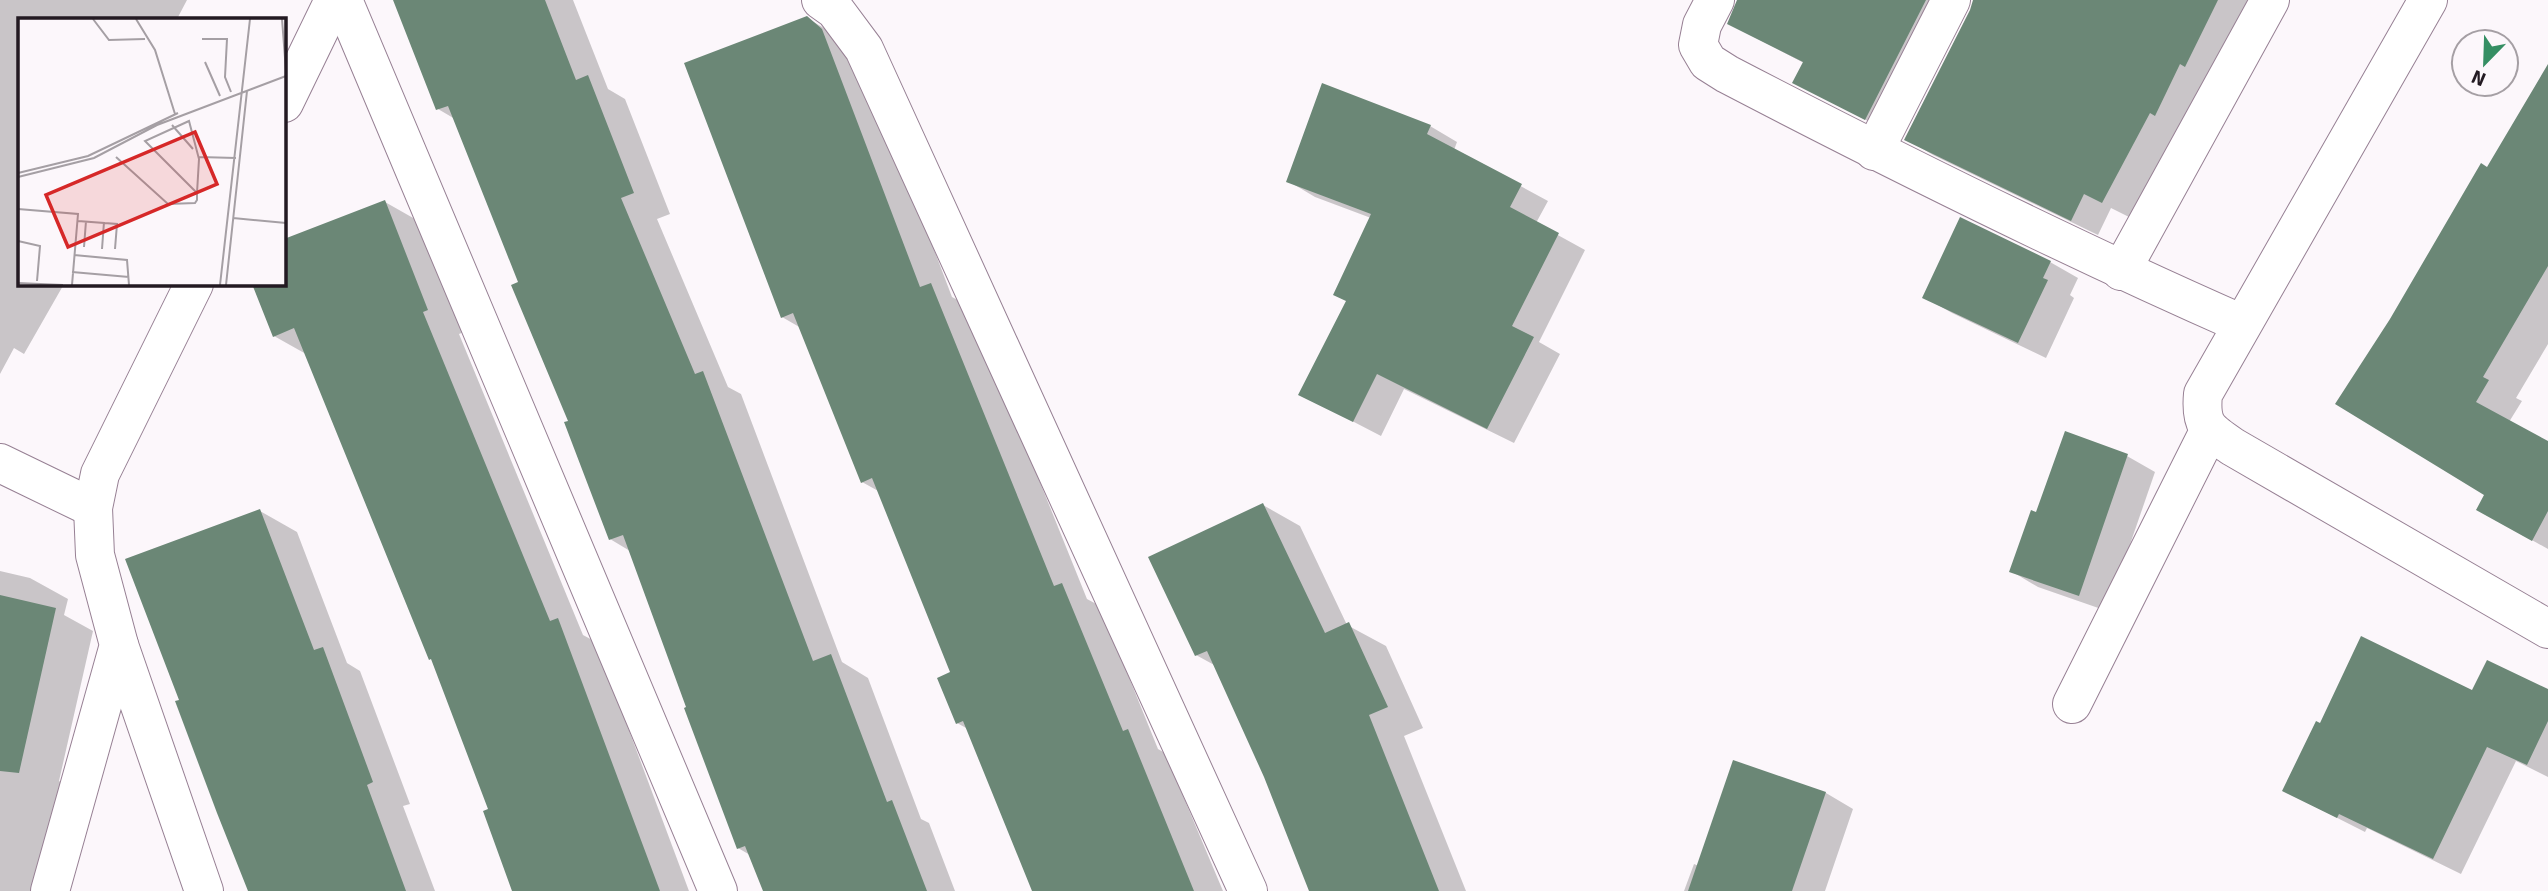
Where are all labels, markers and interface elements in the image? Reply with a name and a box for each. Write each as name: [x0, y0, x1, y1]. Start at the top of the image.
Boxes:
inset map: [18, 18, 285, 285]
north arrow: [2450, 28, 2520, 98]
text: N: [2468, 64, 2490, 91]

